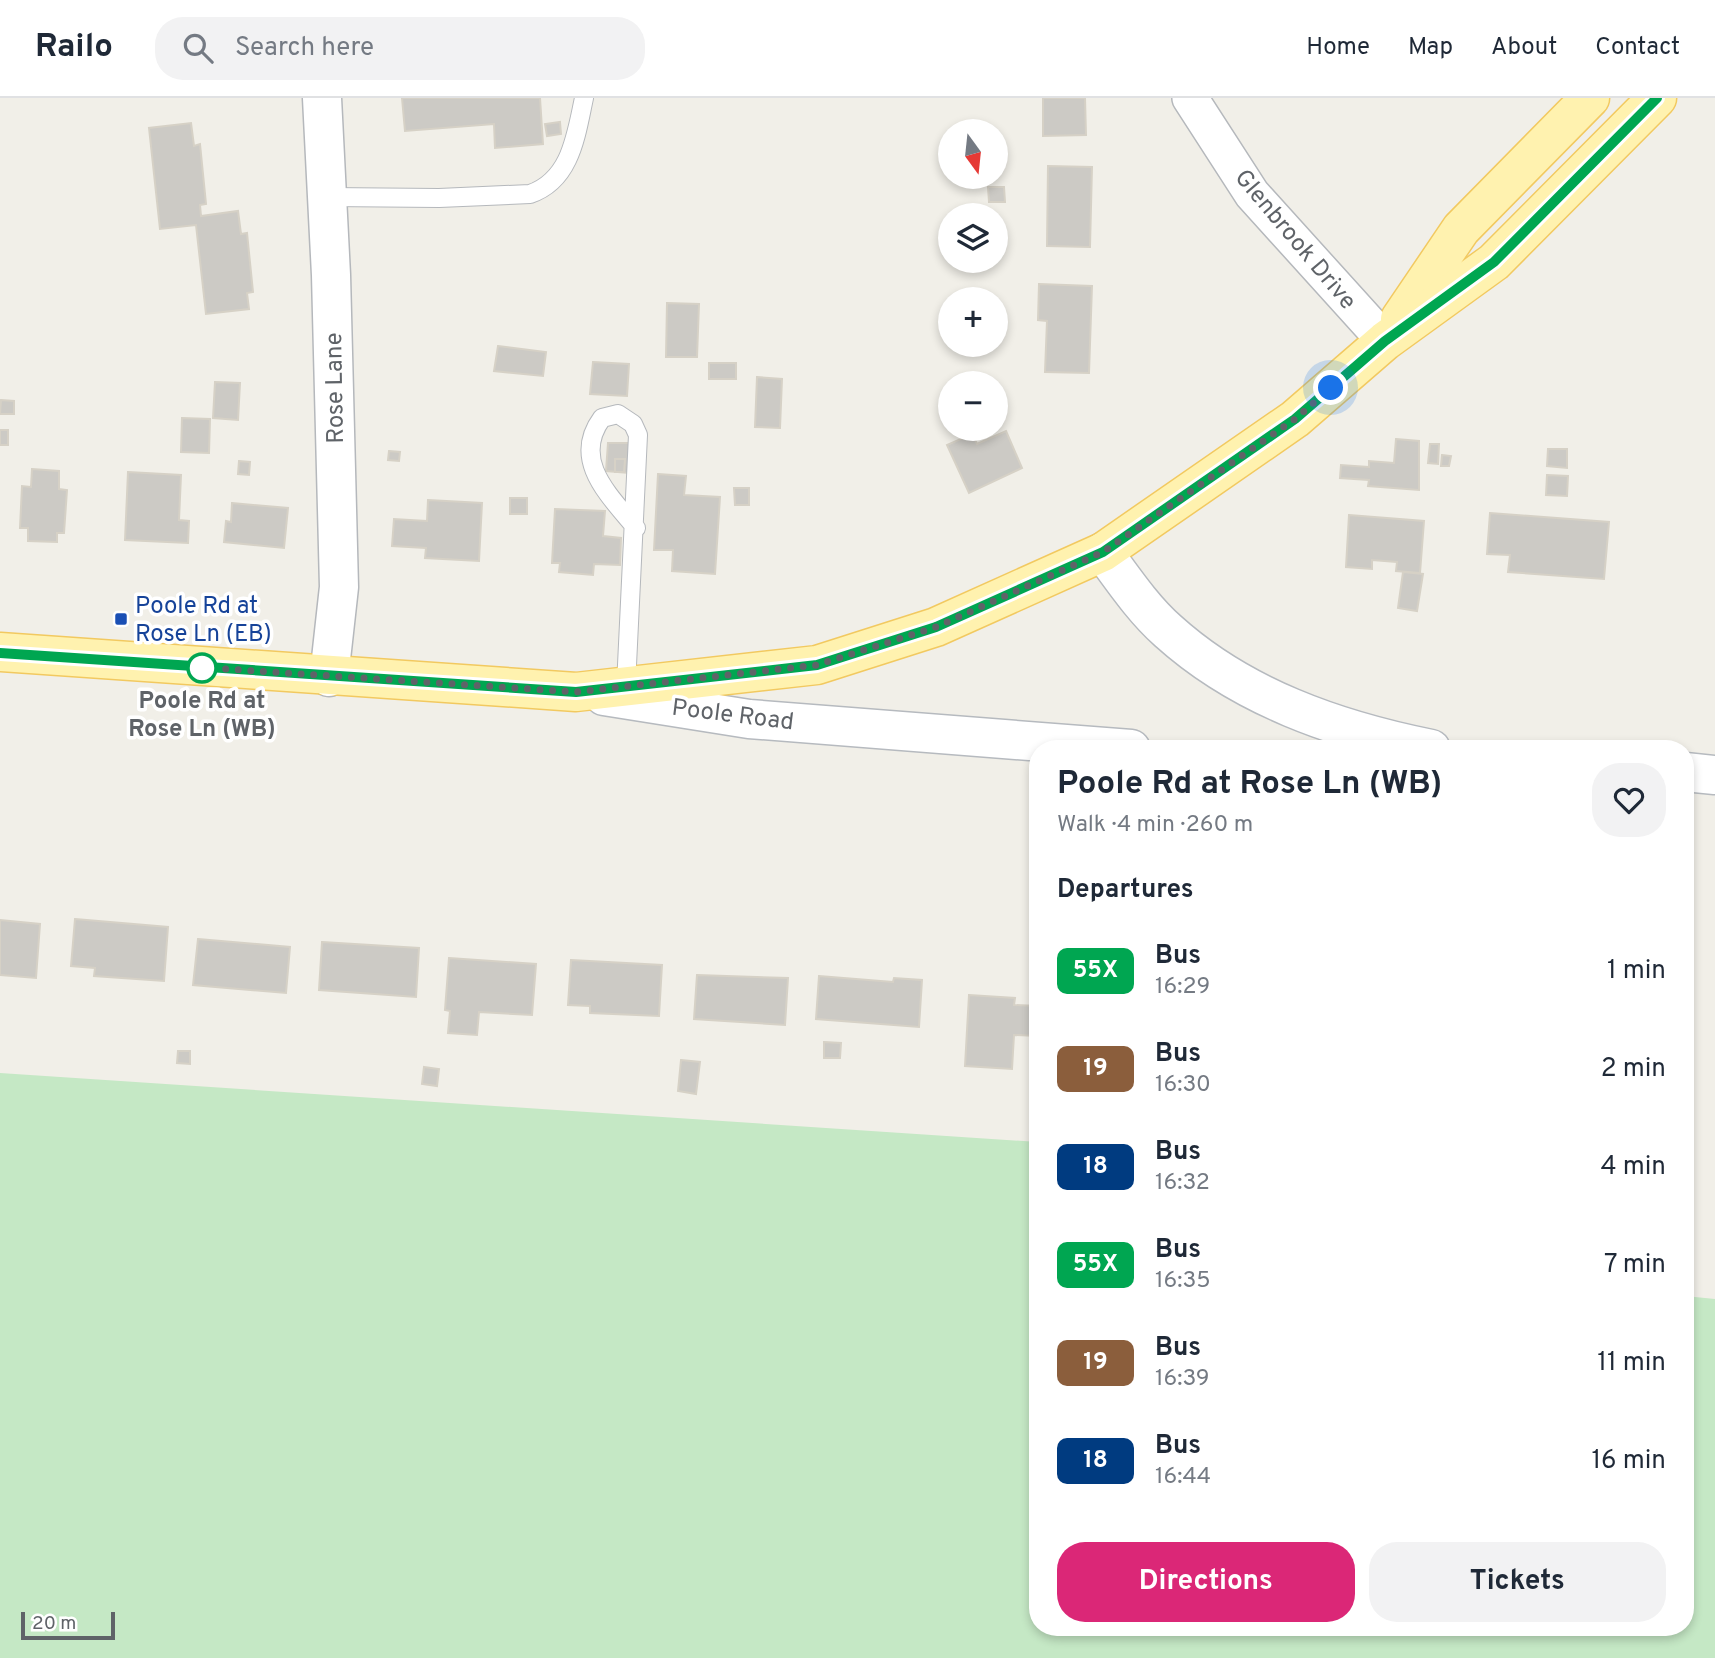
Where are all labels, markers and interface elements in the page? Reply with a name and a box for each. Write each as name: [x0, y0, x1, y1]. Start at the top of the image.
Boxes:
search box: [155, 17, 645, 80]
text: Railo: [35, 27, 113, 69]
icon: search: [179, 29, 217, 67]
text: Search here: [235, 32, 374, 65]
text: Home: [1306, 33, 1370, 63]
text: Map: [1408, 33, 1453, 63]
text: About: [1491, 33, 1557, 63]
text: Contact: [1595, 33, 1680, 63]
north arrow: [938, 119, 1008, 189]
map controls: [938, 119, 1008, 441]
street label: Glenbrook Drive: [1227, 164, 1362, 317]
button: layers: [938, 203, 1008, 273]
button: +: [938, 287, 1008, 357]
street label: Rose Lane: [320, 332, 352, 444]
your location: [1313, 370, 1348, 405]
button: −: [938, 371, 1008, 441]
place label: Poole Rd at Rose Ln (EB): [135, 592, 272, 650]
marker: Poole Rd at Rose Ln (EB): [113, 611, 129, 627]
marker: Poole Rd at Rose Ln (WB): [187, 653, 217, 683]
place label: Poole Rd at Rose Ln (WB): [128, 687, 276, 745]
street label: Poole Road: [670, 694, 796, 738]
button: heart: [1592, 763, 1666, 837]
text: Poole Rd at Rose Ln (WB): [1057, 764, 1442, 806]
text: Walk · 4 min · 260 m: [1057, 811, 1253, 840]
text: Departures: [1057, 874, 1194, 907]
text: Bus: [1155, 940, 1201, 973]
text: 1 min: [1607, 955, 1666, 988]
text: 55X: [1073, 956, 1118, 986]
text: 16:29: [1155, 973, 1210, 1002]
text: Bus: [1155, 1038, 1201, 1071]
text: 2 min: [1601, 1053, 1666, 1086]
text: 19: [1083, 1054, 1108, 1084]
text: 16:30: [1155, 1071, 1211, 1100]
text: Bus: [1155, 1136, 1201, 1169]
text: 4 min: [1600, 1151, 1666, 1184]
text: 18: [1083, 1152, 1108, 1182]
text: 16:32: [1155, 1169, 1210, 1198]
text: Bus: [1155, 1234, 1201, 1267]
text: 7 min: [1604, 1249, 1666, 1282]
text: 55X: [1073, 1250, 1118, 1280]
text: 16:35: [1155, 1267, 1211, 1296]
text: Bus: [1155, 1332, 1201, 1365]
text: 11 min: [1597, 1347, 1666, 1380]
text: 19: [1083, 1348, 1108, 1378]
text: 16:39: [1155, 1365, 1210, 1394]
text: Bus: [1155, 1430, 1201, 1463]
text: 16 min: [1591, 1445, 1666, 1478]
text: 18: [1083, 1446, 1108, 1476]
text: 16:44: [1155, 1463, 1211, 1492]
button: Directions: [1057, 1542, 1355, 1622]
button: Tickets: [1369, 1542, 1666, 1622]
scale bar: [21, 1609, 116, 1641]
text: 20 m: [32, 1612, 76, 1636]

